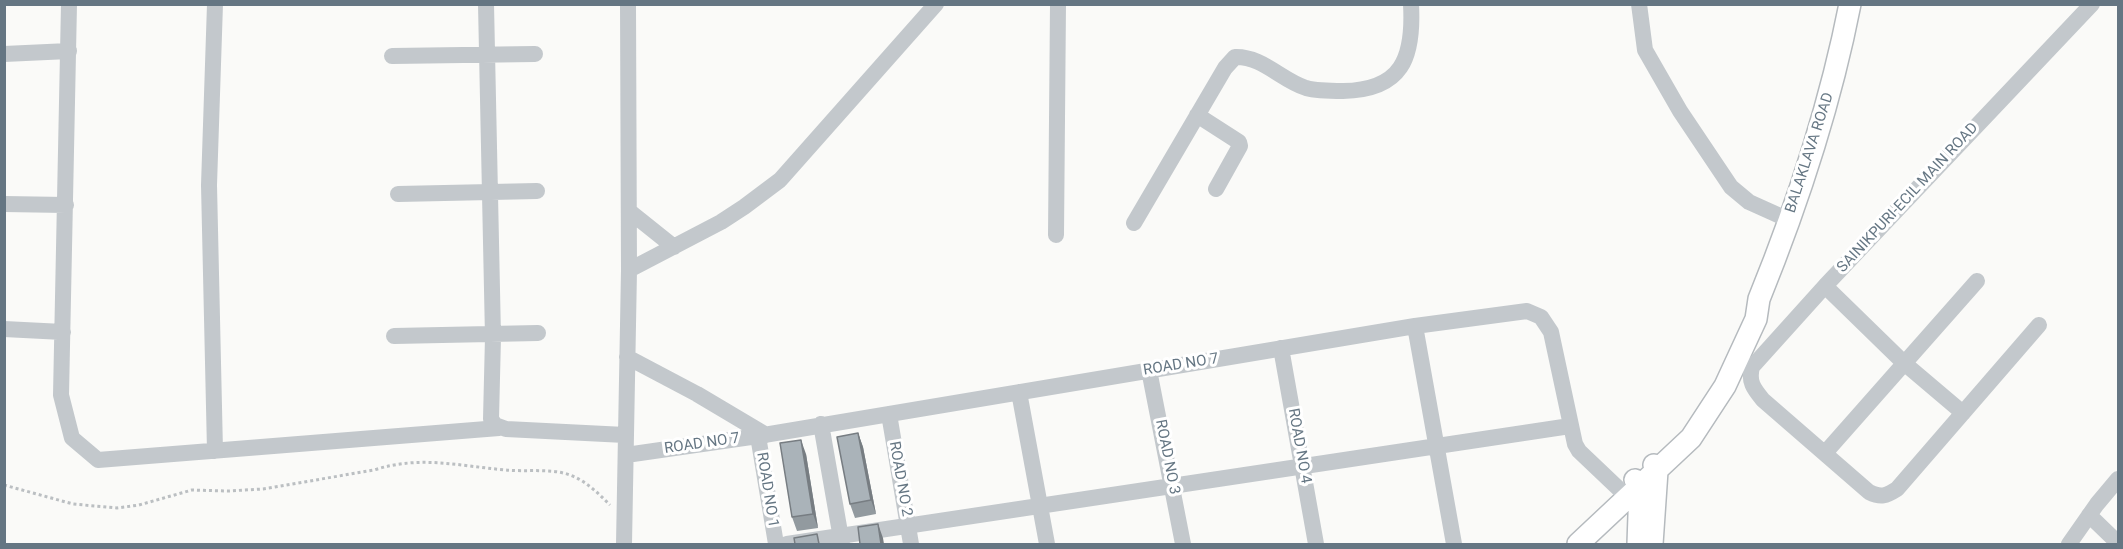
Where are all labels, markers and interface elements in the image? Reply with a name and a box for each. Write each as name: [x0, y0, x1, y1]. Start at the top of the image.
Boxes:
street label: BALAKLAVA ROAD: [1782, 91, 1838, 215]
street label: SAINIKPURI-ECIL MAIN ROAD: [1834, 119, 1982, 277]
street label: ROAD NO 7: [1142, 350, 1220, 380]
street label: ROAD NO 4: [1284, 407, 1314, 485]
street label: ROAD NO 3: [1151, 418, 1183, 496]
street label: ROAD NO 7: [663, 430, 741, 458]
street label: ROAD NO 2: [885, 440, 915, 518]
street label: ROAD NO 1: [752, 451, 782, 529]

